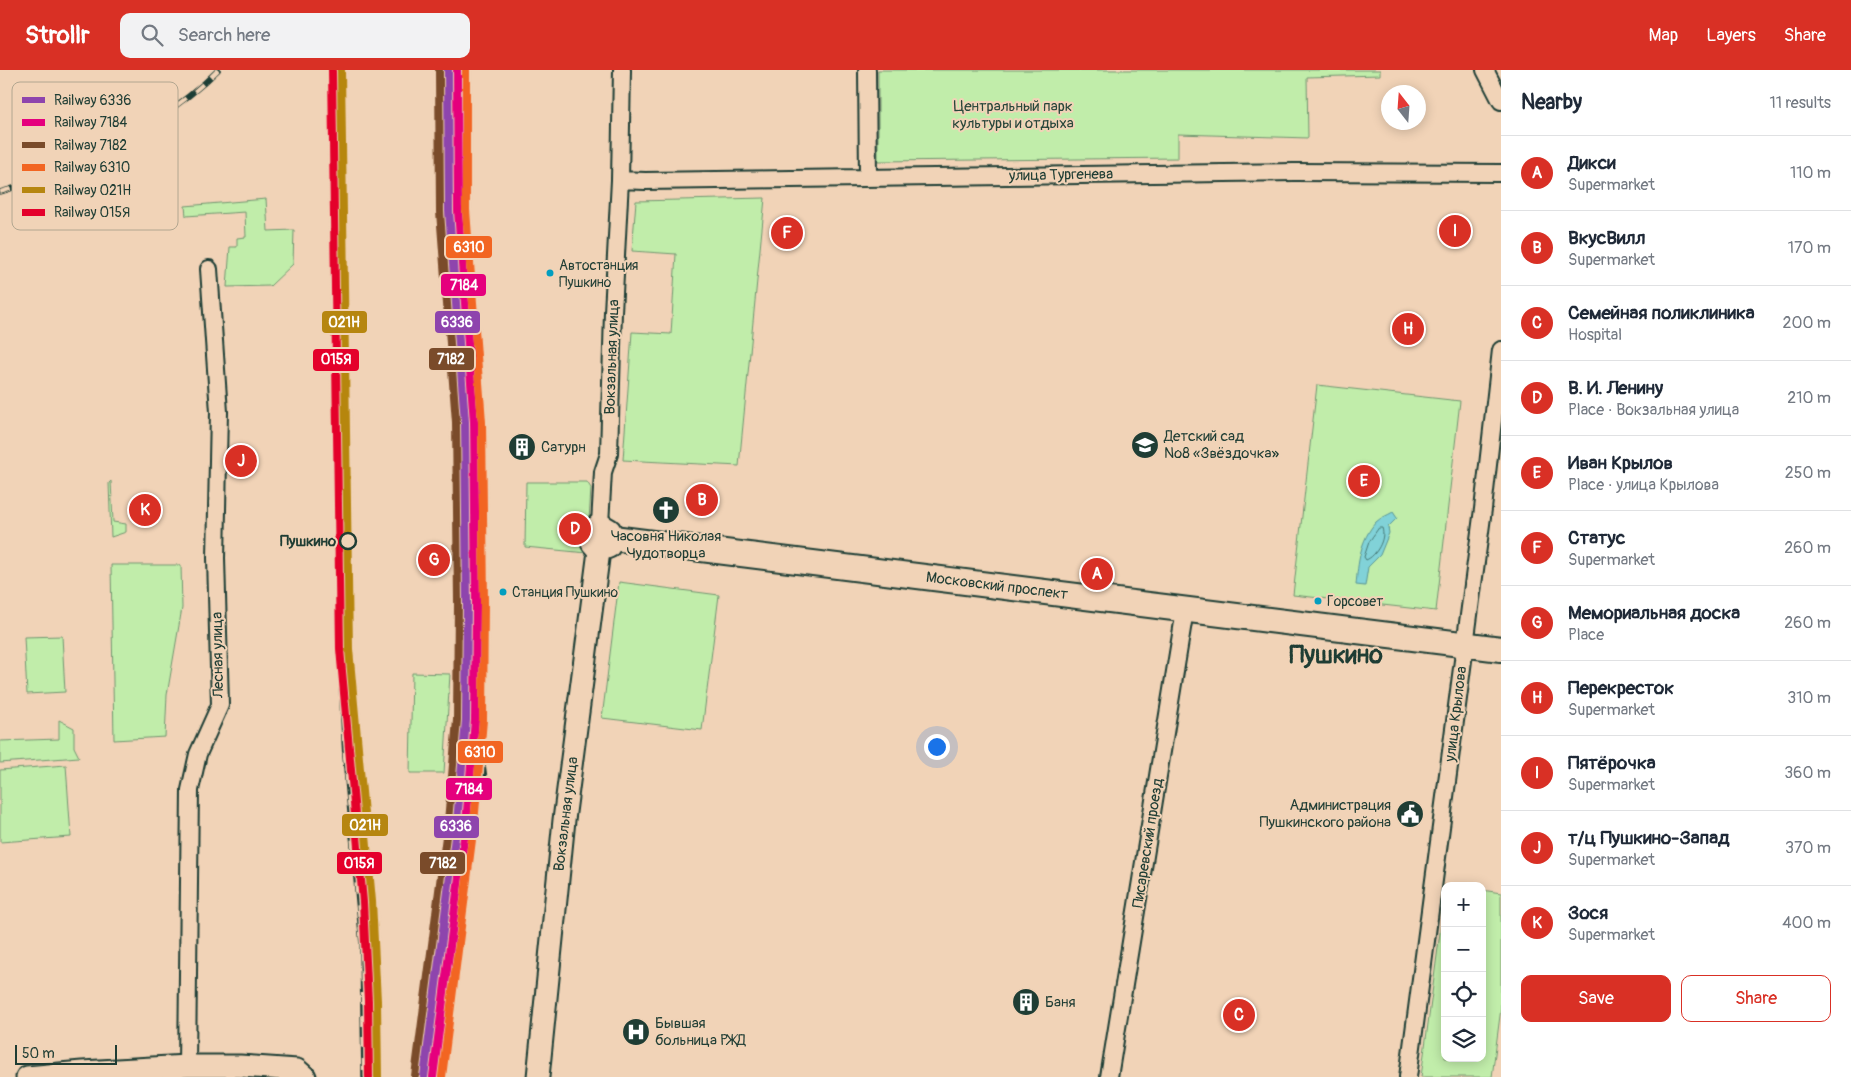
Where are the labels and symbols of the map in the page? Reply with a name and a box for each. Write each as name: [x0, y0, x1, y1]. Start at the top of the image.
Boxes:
legend: [12, 82, 178, 230]
north arrow: [1381, 85, 1426, 130]
text: Railway 6336: [54, 92, 131, 109]
park label: Центральный парк культуры и отдыха: [952, 97, 1074, 133]
text: Railway 7184: [54, 114, 127, 131]
text: Railway 7182: [54, 137, 127, 154]
text: Railway 6310: [54, 159, 130, 176]
street label: улица Тургенева: [1008, 165, 1113, 185]
text: Railway 021Н: [54, 182, 131, 199]
text: Railway 015Я: [54, 204, 130, 221]
pin: I: [1439, 212, 1471, 250]
pin: F: [771, 214, 803, 252]
line badge: 6310: [445, 235, 493, 259]
text: 6310: [454, 239, 485, 256]
place label: Автостанция Пушкино: [559, 257, 638, 291]
marker: Автостанция Пушкино: [545, 268, 555, 278]
line badge: 7184: [440, 273, 487, 297]
text: 7184: [450, 277, 479, 294]
street label: Вокзальная улица: [600, 299, 624, 415]
line badge: 021Н: [321, 310, 368, 334]
line badge: 6336: [434, 310, 481, 334]
pin: H: [1392, 310, 1424, 348]
text: 021Н: [328, 314, 360, 331]
text: 6336: [441, 314, 473, 331]
line badge: 7182: [428, 347, 475, 371]
line badge: 015Я: [312, 348, 360, 372]
text: 015Я: [321, 351, 351, 368]
text: 7182: [437, 351, 465, 368]
place label: Детский сад №8 «Звёздочка»: [1163, 427, 1280, 463]
school or university icon: Детский сад №8 «Звёздочка»: [1130, 430, 1160, 460]
building icon: Сатурн: [507, 432, 537, 462]
place label: Сатурн: [541, 438, 586, 457]
pin: J: [225, 442, 257, 480]
pin: E: [1348, 462, 1380, 500]
pin: B: [686, 481, 718, 519]
pin: K: [129, 491, 161, 529]
church icon: Часовня Николая Чудотворца: [651, 495, 681, 525]
pin: D: [559, 510, 591, 548]
place label: Часовня Николая Чудотворца: [611, 527, 721, 563]
place label: Пушкино: [280, 532, 336, 551]
marker: Пушкино: [339, 532, 357, 550]
pin: G: [418, 541, 450, 579]
pin: A: [1081, 555, 1113, 593]
street label: Московский проспект: [925, 568, 1070, 604]
place label: Станция Пушкино: [512, 584, 619, 601]
marker: Станция Пушкино: [498, 587, 508, 597]
place label: Горсовет: [1327, 593, 1383, 610]
marker: Горсовет: [1313, 596, 1323, 606]
street label: Лесная улица: [208, 612, 228, 699]
district label: Пушкино: [1289, 640, 1383, 671]
street label: улица Крылова: [1441, 665, 1471, 764]
your location: [924, 734, 950, 760]
line badge: 6310: [457, 740, 504, 764]
text: 6310: [465, 744, 496, 761]
street label: Вокзальная улица: [550, 756, 582, 872]
line badge: 7184: [445, 777, 493, 801]
street label: Писаревский проезд: [1128, 777, 1168, 909]
text: 7184: [455, 781, 484, 798]
place label: Администрация Пушкинского района: [1259, 796, 1391, 832]
public building icon: Администрация Пушкинского района: [1395, 799, 1425, 829]
line badge: 021Н: [341, 813, 389, 837]
line badge: 6336: [433, 815, 480, 839]
text: 021Н: [349, 817, 381, 834]
text: 6336: [440, 818, 472, 835]
line badge: 015Я: [336, 851, 383, 875]
line badge: 7182: [419, 851, 466, 875]
text: 015Я: [344, 855, 374, 872]
text: 7182: [429, 855, 457, 872]
building icon: Баня: [1011, 987, 1041, 1017]
place label: Баня: [1045, 993, 1076, 1012]
pin: C: [1223, 996, 1255, 1034]
place label: Бывшая больница РЖД: [655, 1014, 747, 1050]
hospital icon: Бывшая больница РЖД: [621, 1017, 651, 1047]
scale bar: [15, 1042, 118, 1065]

